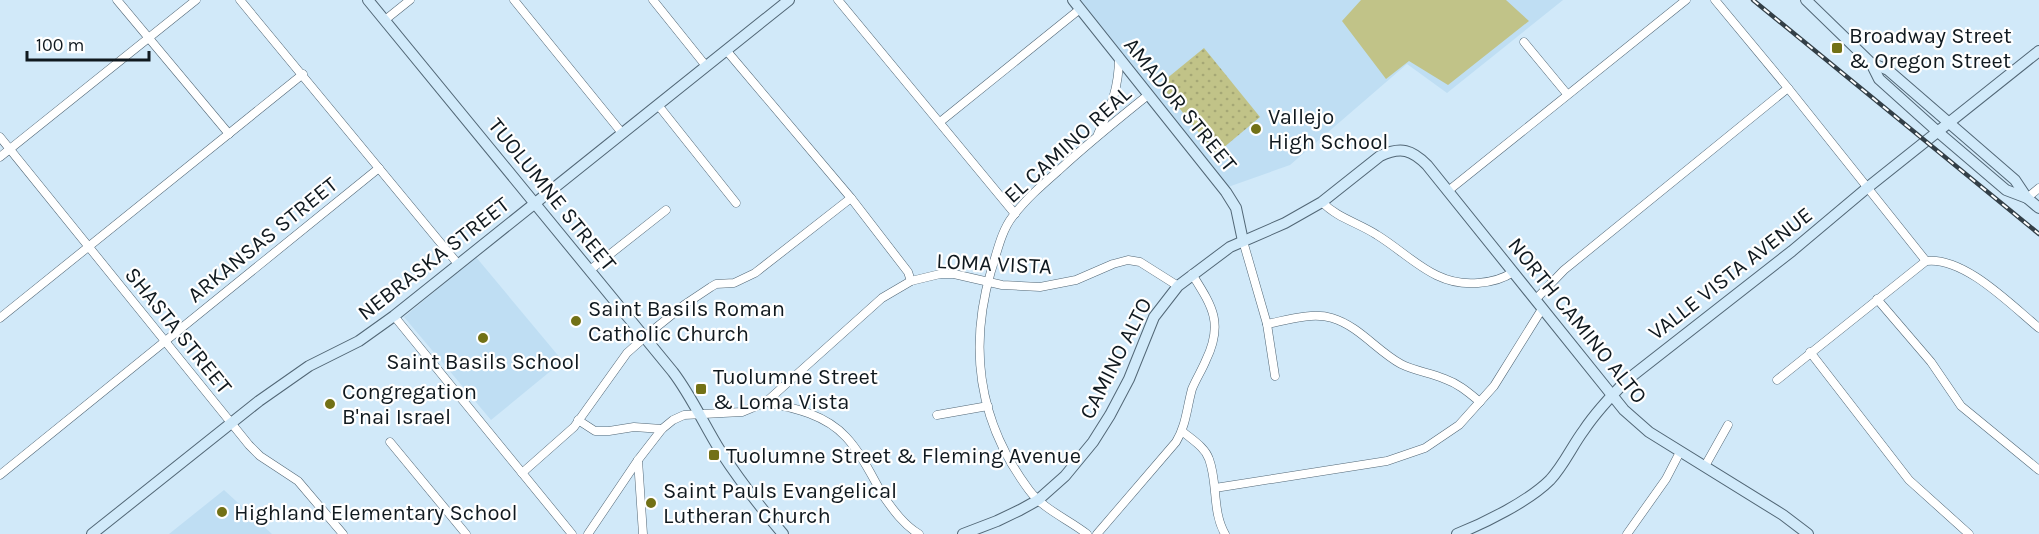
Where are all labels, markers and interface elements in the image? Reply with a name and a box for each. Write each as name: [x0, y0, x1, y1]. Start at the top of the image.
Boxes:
place label: Broadway Street & Oregon Street: [1849, 23, 2012, 74]
scale bar: [27, 24, 148, 62]
street label: AMADOR STREET: [1118, 32, 1242, 177]
text: 100 m: [36, 34, 84, 56]
marker: Broadway Street & Oregon Street: [1830, 41, 1844, 55]
street label: EL CAMINO REAL: [999, 80, 1137, 209]
place label: Vallejo High School: [1268, 104, 1388, 155]
street label: TUOLUMNE STREET: [483, 113, 622, 276]
marker: Vallejo High School: [1249, 122, 1263, 136]
street label: ARKANSAS STREET: [183, 171, 343, 308]
street label: NEBRASKA STREET: [353, 192, 515, 326]
street label: VALLE VISTA AVENUE: [1643, 202, 1818, 346]
street label: NORTH CAMINO ALTO: [1502, 232, 1652, 409]
street label: LOMA VISTA: [936, 248, 1053, 280]
street label: SHASTA STREET: [119, 262, 237, 399]
street label: CAMINO ALTO: [1074, 294, 1158, 423]
place label: Saint Basils Roman Catholic Church: [588, 296, 785, 347]
marker: Saint Basils Roman Catholic Church: [569, 314, 583, 328]
marker: Saint Basils School: [476, 331, 490, 345]
place label: Saint Basils School: [386, 349, 580, 375]
place label: Tuolumne Street & Loma Vista: [713, 364, 878, 415]
place label: Congregation B'nai Israel: [342, 379, 477, 430]
marker: Tuolumne Street & Loma Vista: [694, 382, 708, 396]
marker: Congregation B'nai Israel: [323, 397, 337, 411]
place label: Tuolumne Street & Fleming Avenue: [726, 443, 1081, 469]
marker: Tuolumne Street & Fleming Avenue: [707, 448, 721, 462]
place label: Saint Pauls Evangelical Lutheran Church: [663, 478, 897, 529]
marker: Saint Pauls Evangelical Lutheran Church: [644, 496, 658, 510]
place label: Highland Elementary School: [234, 500, 518, 526]
marker: Highland Elementary School: [215, 505, 229, 519]

